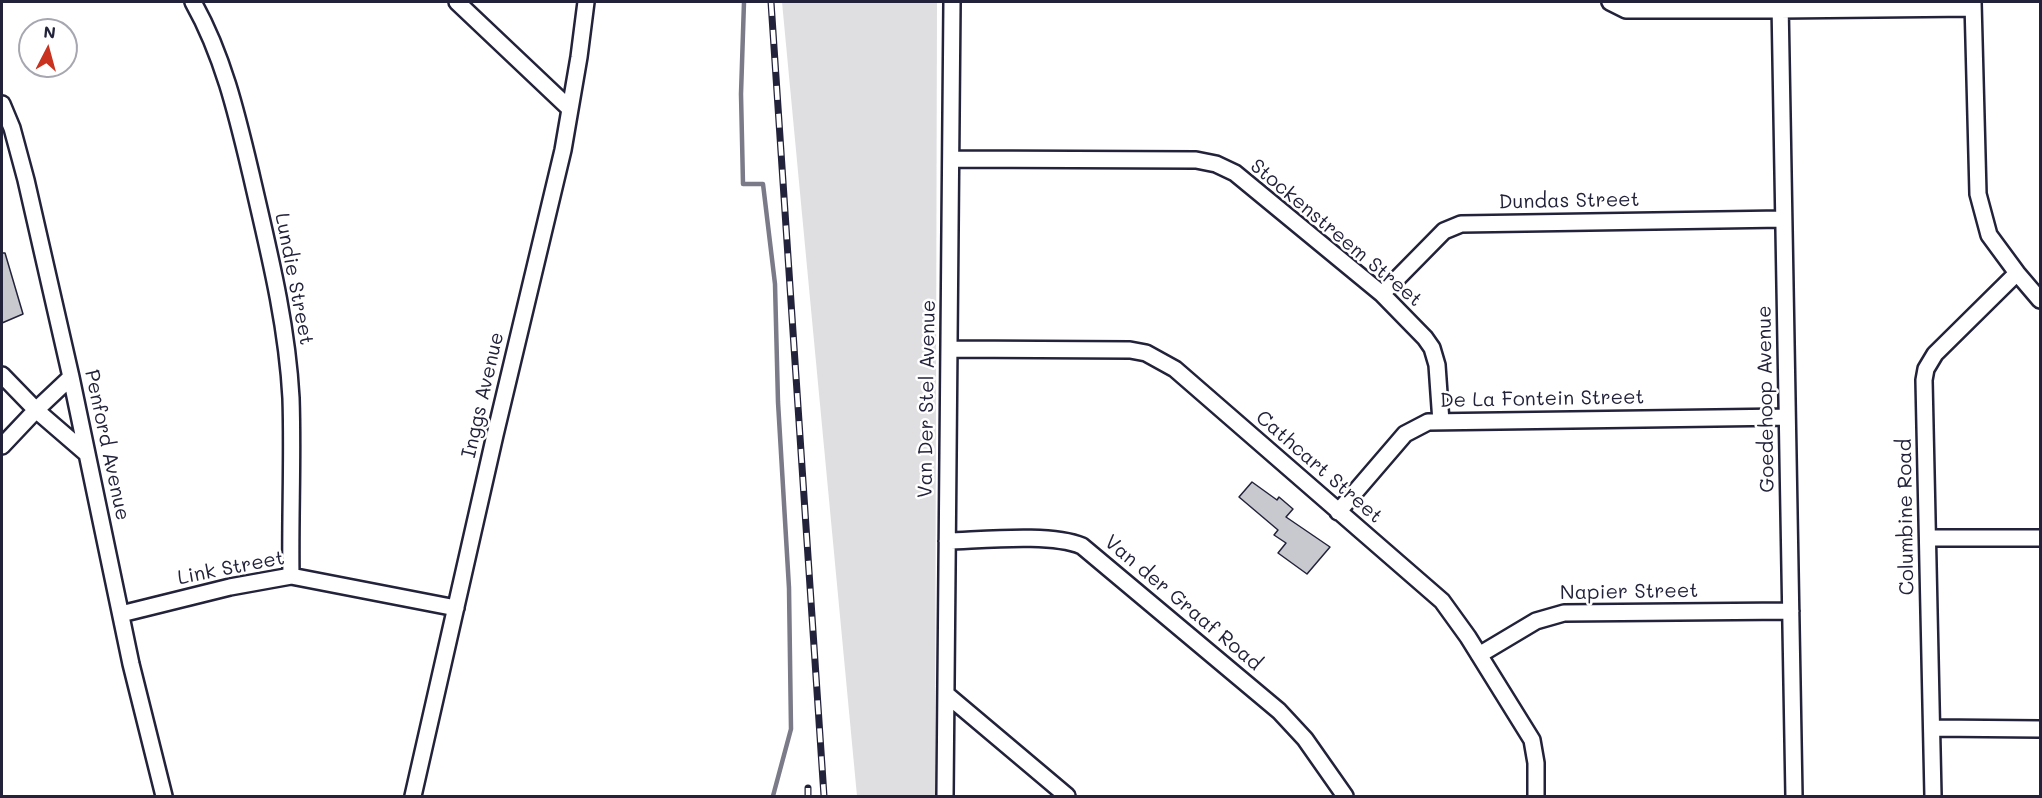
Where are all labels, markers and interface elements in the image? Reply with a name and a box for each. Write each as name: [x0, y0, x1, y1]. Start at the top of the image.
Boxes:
north arrow: [18, 18, 78, 78]
text: N: [43, 21, 57, 43]
street label: Stockenstreem Street: [1245, 154, 1427, 312]
street label: Dundas Street: [1498, 188, 1640, 214]
street label: Lundie Street: [269, 211, 319, 347]
street label: Van Der Stel Avenue: [913, 300, 941, 498]
street label: Goedehoop Avenue: [1752, 305, 1780, 493]
street label: Inggs Avenue: [457, 330, 509, 460]
street label: Penford Avenue: [79, 367, 135, 523]
street label: De La Fontein Street: [1440, 385, 1644, 413]
street label: Cathcart Street: [1251, 405, 1387, 529]
street label: Columbine Road: [1893, 439, 1919, 595]
street label: Van der Graaf Road: [1099, 530, 1267, 676]
street label: Link Street: [176, 546, 286, 590]
street label: Napier Street: [1560, 579, 1698, 605]

